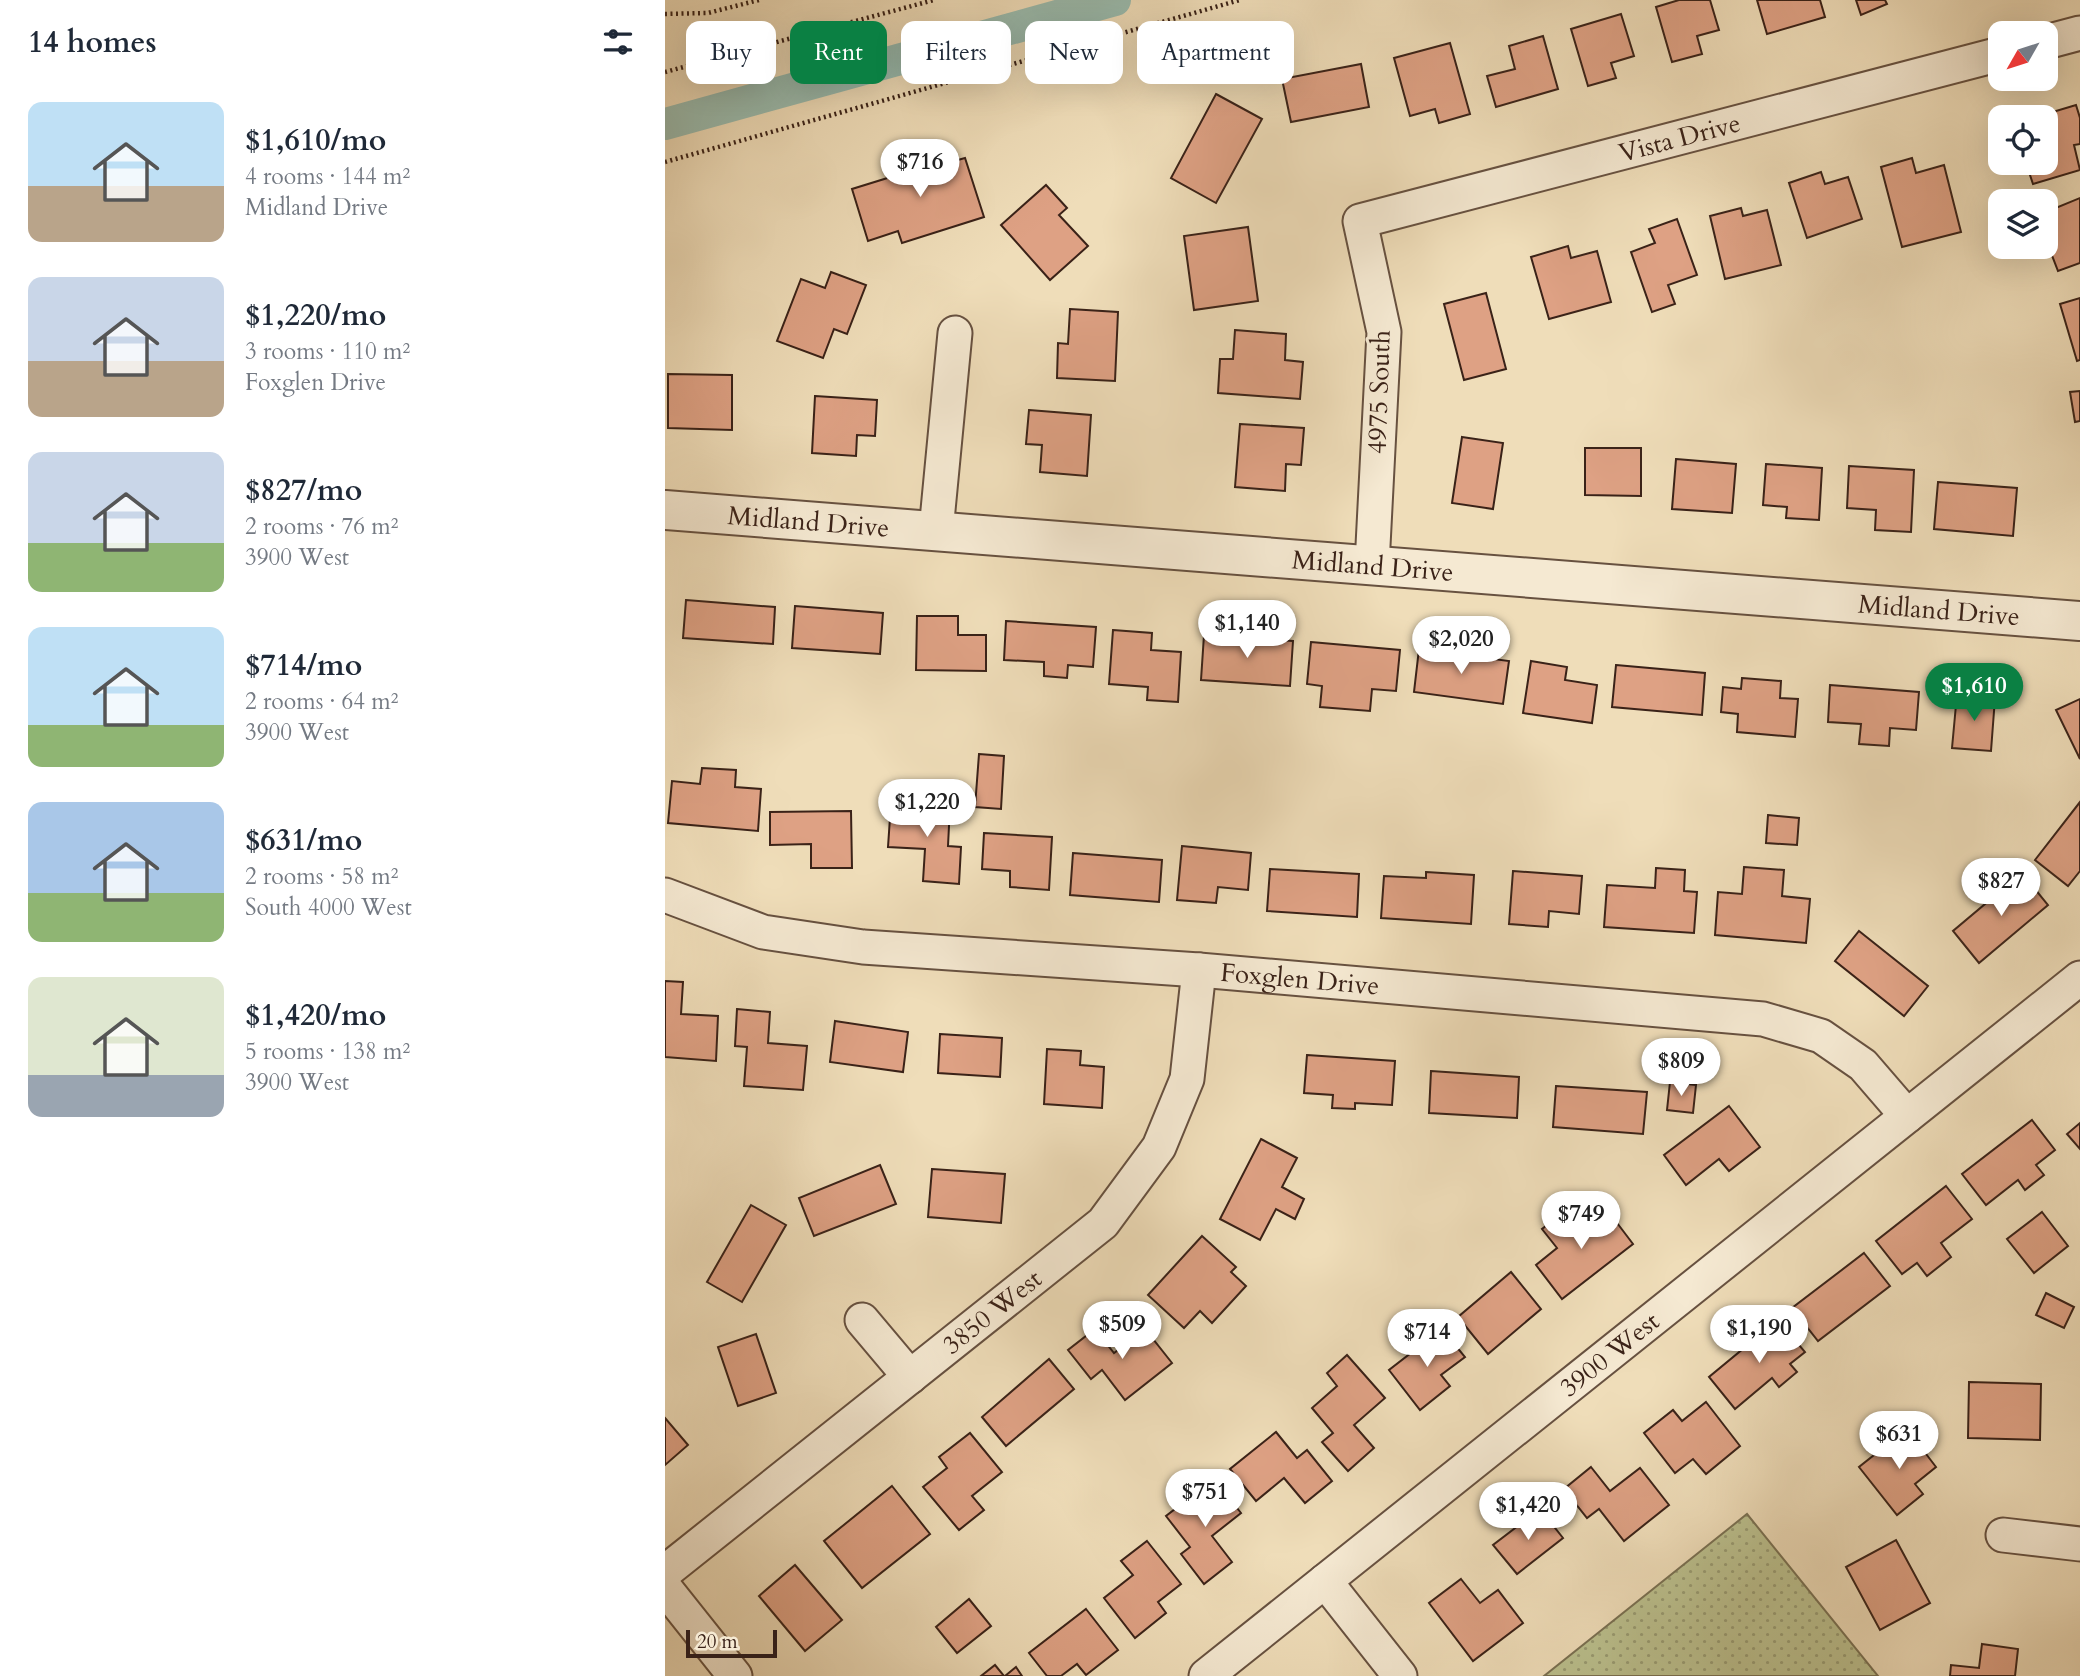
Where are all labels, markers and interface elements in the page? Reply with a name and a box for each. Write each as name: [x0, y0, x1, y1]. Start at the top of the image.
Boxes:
chip: Buy: [686, 21, 776, 84]
chip: Rent: [790, 21, 887, 84]
chip: Filters: [901, 21, 1011, 84]
chip: New: [1025, 21, 1123, 84]
chip: Apartment: [1137, 21, 1294, 84]
north arrow: [1988, 21, 2058, 91]
map controls: [1988, 21, 2058, 259]
text: 14 homes: [28, 22, 157, 63]
icon: filters: [599, 23, 637, 61]
street label: Vista Drive: [1615, 105, 1744, 170]
button: locate: [1988, 105, 2058, 175]
text: $1,610/mo: [245, 120, 386, 161]
icon: home: [84, 130, 168, 214]
pin: $716: [879, 140, 961, 199]
text: $716: [896, 146, 944, 177]
text: 4 rooms · 144 m²: [245, 161, 410, 192]
button: layers: [1988, 189, 2058, 259]
text: Midland Drive: [245, 192, 388, 223]
text: $1,220/mo: [245, 295, 386, 336]
icon: home: [84, 305, 168, 389]
street label: 4975 South: [1359, 329, 1399, 455]
text: 3 rooms · 110 m²: [245, 336, 410, 367]
text: Foxglen Drive: [245, 367, 386, 398]
text: $827/mo: [245, 470, 362, 511]
icon: home: [84, 480, 168, 564]
street label: Midland Drive: [726, 497, 891, 545]
text: 2 rooms · 76 m²: [245, 511, 398, 542]
text: 3900 West: [245, 542, 349, 573]
street label: Midland Drive: [1291, 542, 1455, 589]
street label: Midland Drive: [1857, 586, 2021, 634]
pin: $1,140: [1190, 600, 1304, 660]
text: $1,140: [1214, 607, 1280, 638]
pin: $2,020: [1404, 616, 1518, 676]
text: $2,020: [1428, 623, 1494, 654]
text: $714/mo: [245, 645, 362, 686]
icon: home: [84, 655, 168, 739]
pin: $1,610: [1917, 664, 2031, 723]
text: $1,610: [1941, 670, 2007, 701]
text: 2 rooms · 64 m²: [245, 686, 398, 717]
text: 3900 West: [245, 717, 349, 748]
pin: $1,220: [870, 780, 984, 839]
text: $1,220: [894, 786, 960, 817]
text: $631/mo: [245, 820, 362, 861]
icon: home: [84, 830, 168, 914]
pin: $827: [1960, 858, 2042, 918]
text: 2 rooms · 58 m²: [245, 861, 398, 892]
text: $827: [1977, 865, 2025, 896]
text: South 4000 West: [245, 892, 412, 923]
street label: Foxglen Drive: [1219, 954, 1381, 1003]
text: $1,420/mo: [245, 995, 386, 1036]
icon: home: [84, 1005, 168, 1089]
text: 5 rooms · 138 m²: [245, 1036, 410, 1067]
pin: $809: [1640, 1038, 1722, 1098]
text: $809: [1657, 1045, 1705, 1076]
text: 3900 West: [245, 1067, 349, 1098]
pin: $749: [1540, 1192, 1622, 1251]
text: $749: [1557, 1198, 1605, 1229]
street label: 3850 West: [935, 1261, 1049, 1362]
pin: $509: [1081, 1302, 1163, 1361]
street label: 3900 West: [1552, 1304, 1666, 1404]
pin: $1,190: [1702, 1306, 1816, 1365]
text: $509: [1098, 1308, 1146, 1339]
pin: $714: [1386, 1310, 1468, 1369]
text: $1,190: [1726, 1312, 1792, 1343]
text: $714: [1403, 1316, 1451, 1347]
pin: $631: [1858, 1412, 1940, 1471]
text: $631: [1875, 1418, 1923, 1449]
pin: $751: [1164, 1470, 1246, 1529]
text: $751: [1181, 1476, 1229, 1507]
pin: $1,420: [1471, 1482, 1585, 1542]
text: $1,420: [1495, 1489, 1561, 1520]
scale bar: [686, 1627, 777, 1659]
text: 20 m: [697, 1629, 738, 1655]

